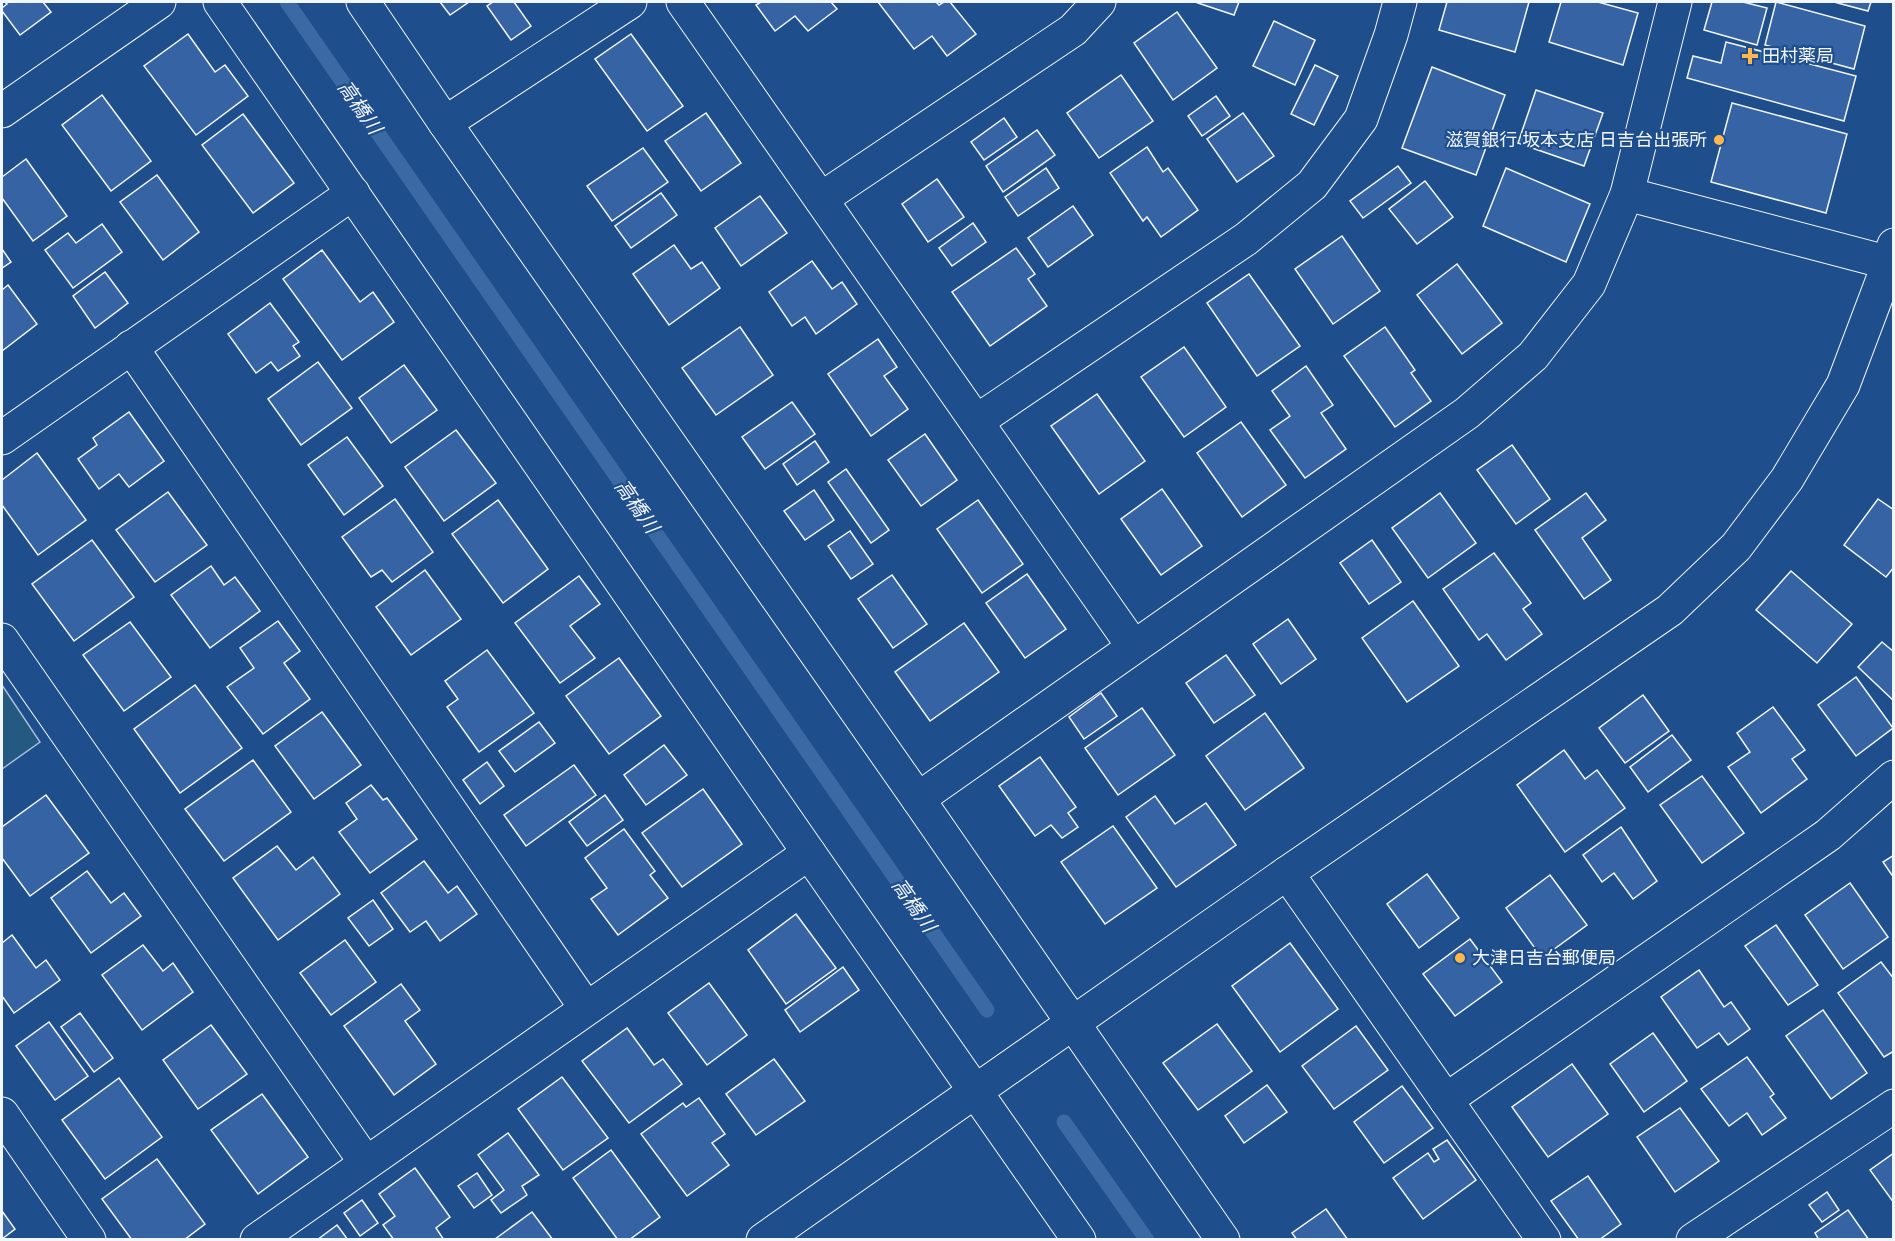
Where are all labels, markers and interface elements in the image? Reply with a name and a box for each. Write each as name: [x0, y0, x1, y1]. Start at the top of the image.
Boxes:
place label: 田村薬局: [1762, 43, 1834, 68]
marker: 田村薬局: [1743, 49, 1757, 63]
water label: 高橋川: [331, 74, 390, 141]
place label: 滋賀銀行 坂本支店 日吉台出張所: [1445, 127, 1707, 152]
marker: 滋賀銀行 坂本支店 日吉台出張所: [1712, 133, 1726, 147]
water label: 高橋川: [608, 473, 667, 540]
water label: 高橋川: [885, 872, 944, 939]
place label: 大津日吉台郵便局: [1472, 945, 1616, 970]
marker: 大津日吉台郵便局: [1453, 951, 1467, 965]

